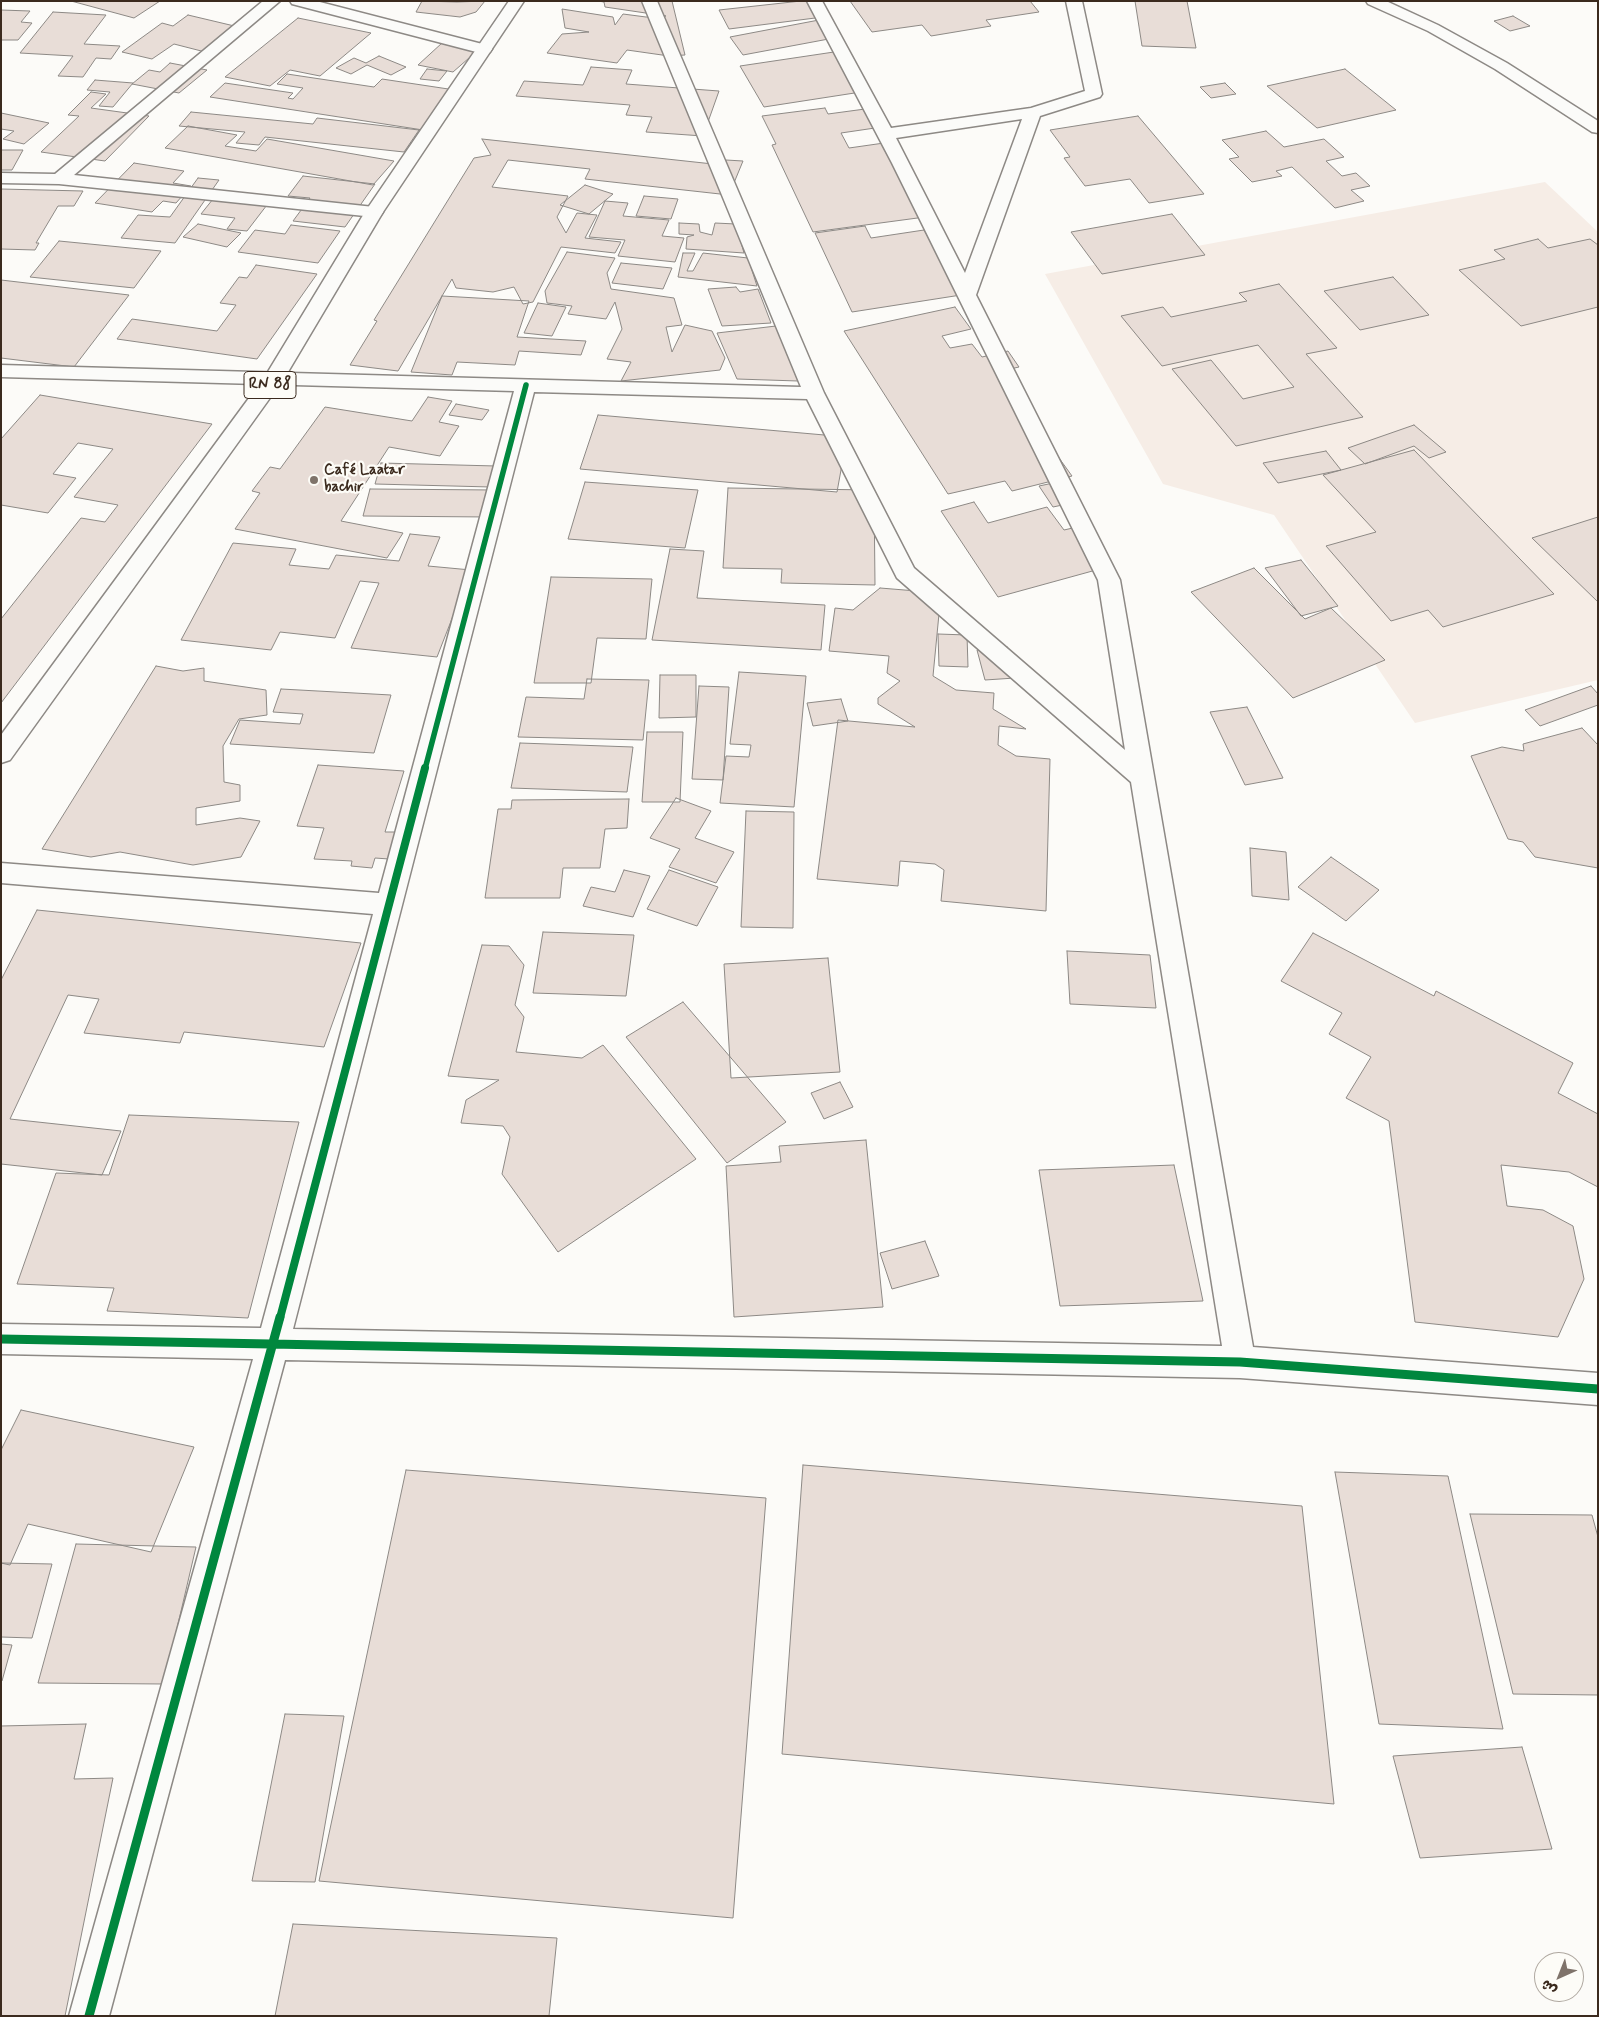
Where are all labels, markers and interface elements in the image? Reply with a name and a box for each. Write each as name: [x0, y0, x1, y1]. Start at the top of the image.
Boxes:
road number: RN 88: [244, 372, 296, 398]
place label: Café Laatar bachir: [324, 462, 405, 497]
marker: Café Laatar bachir: [308, 474, 320, 486]
north arrow: [1534, 1952, 1584, 2002]
text: ش: [1537, 1975, 1561, 1999]

